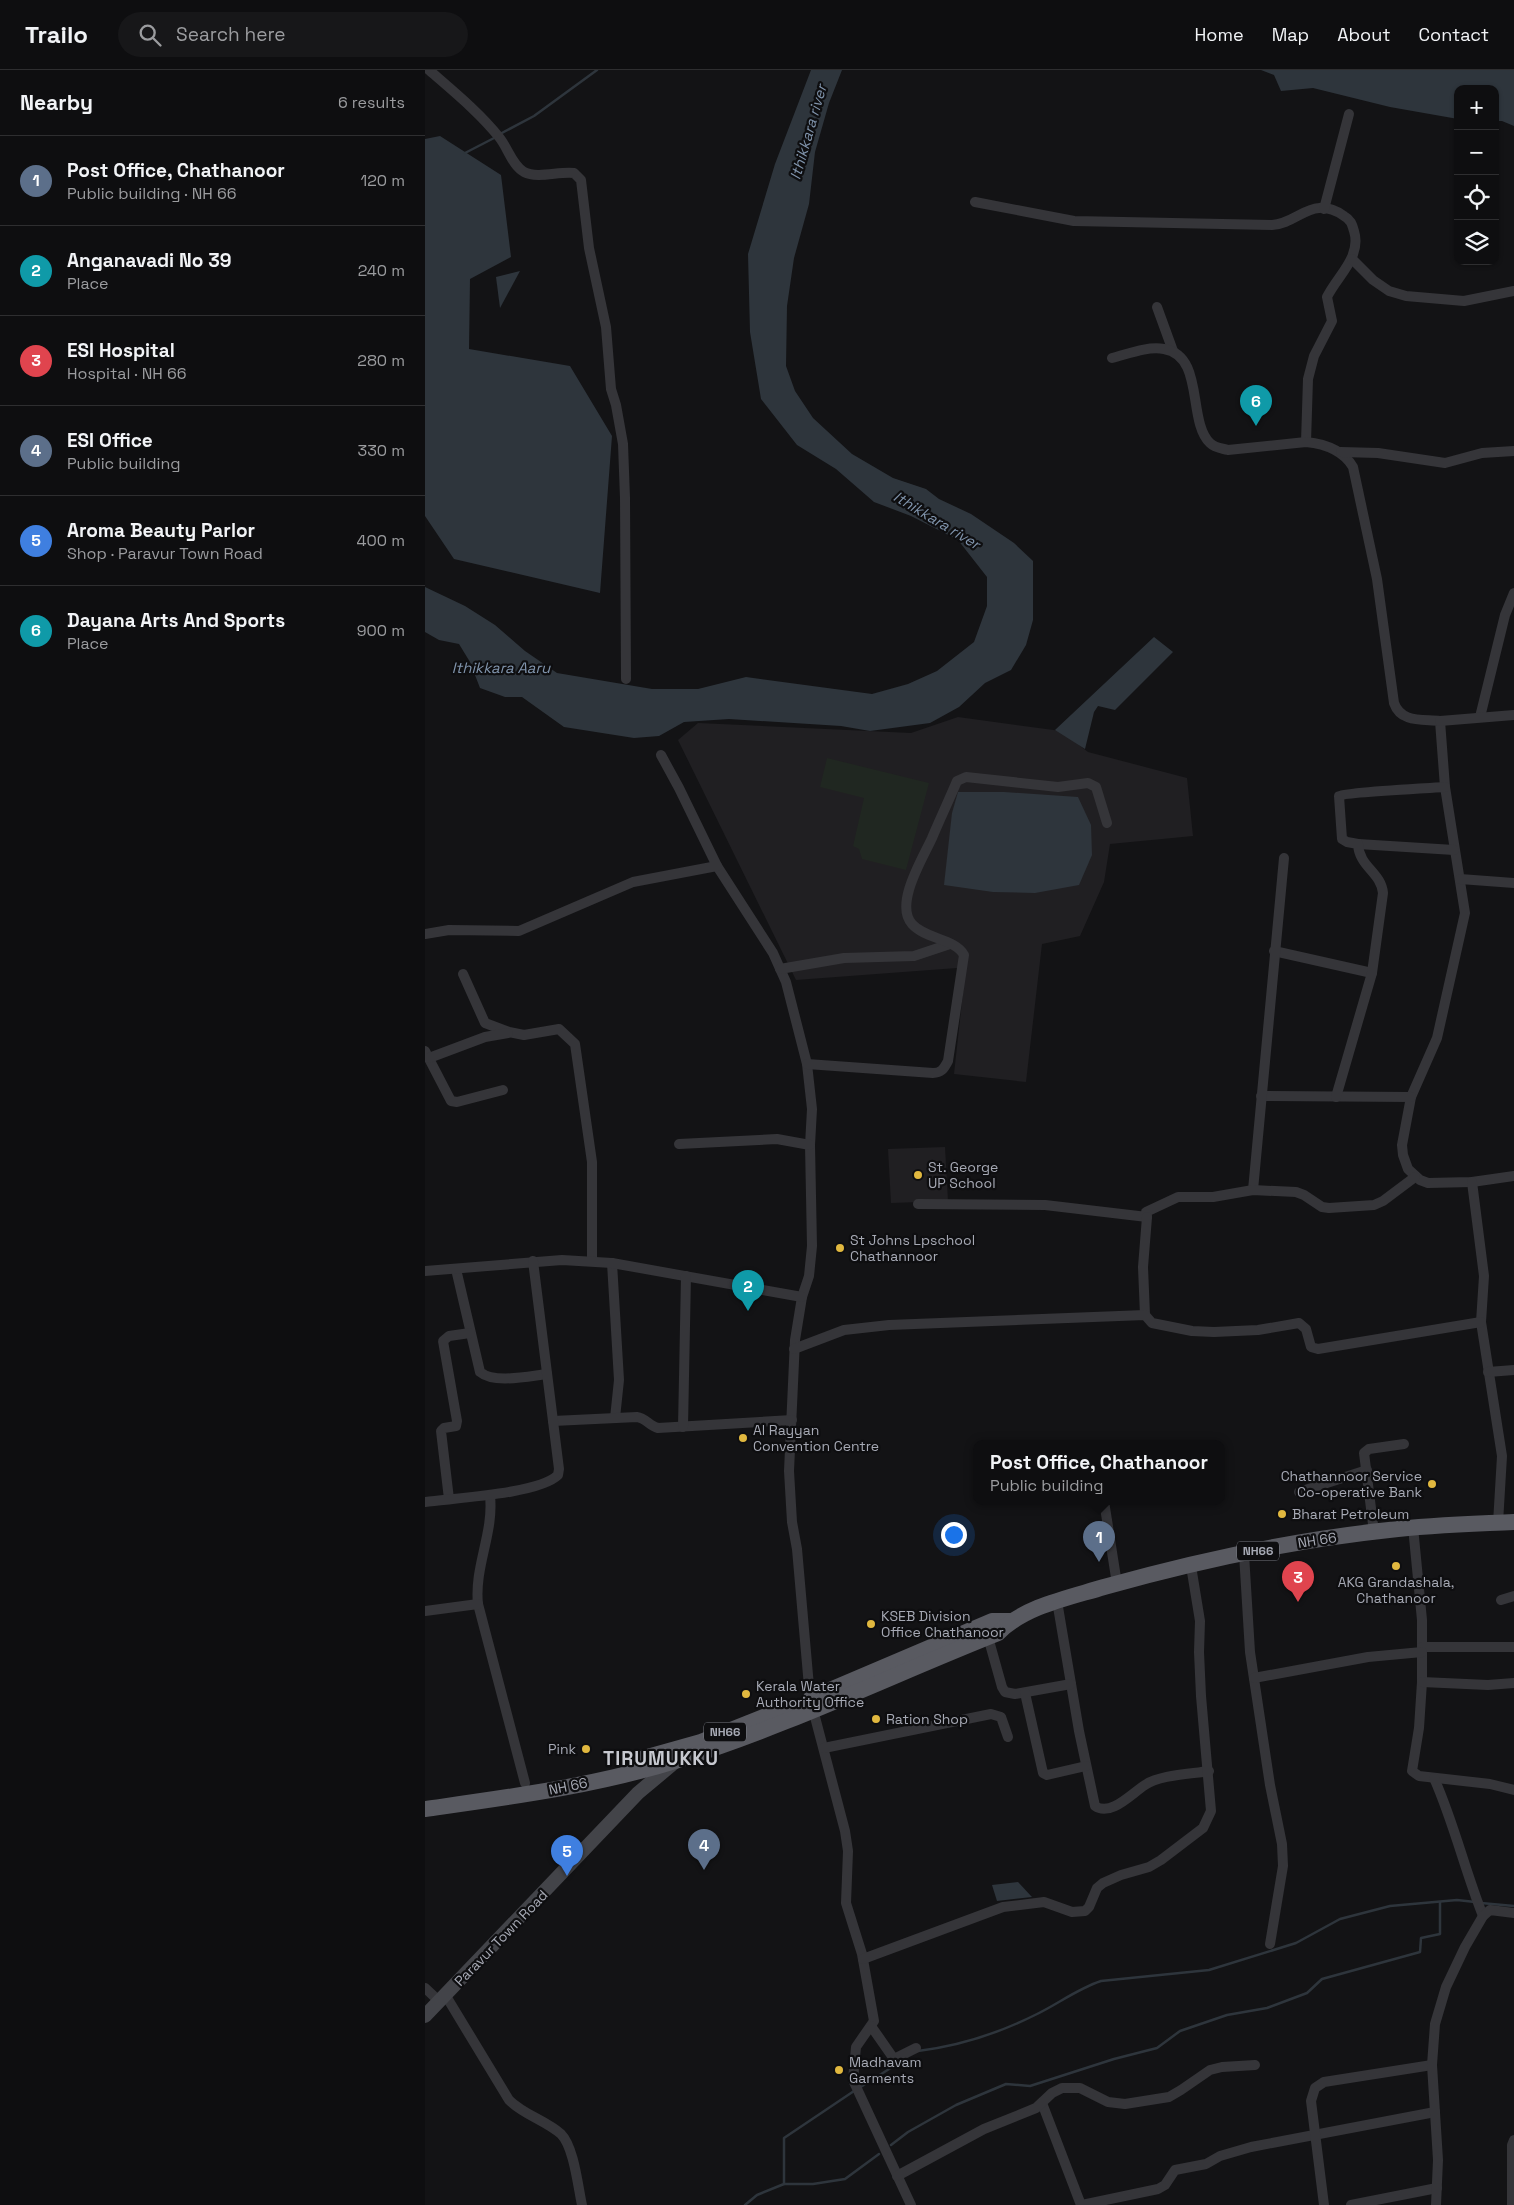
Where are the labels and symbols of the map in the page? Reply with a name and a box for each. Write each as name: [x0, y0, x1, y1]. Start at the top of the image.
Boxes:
water label: Ithikkara river: [785, 81, 831, 182]
pin: 6: [1240, 385, 1272, 426]
water label: Ithikkara river: [890, 487, 985, 554]
water label: Ithikkara Aaru: [452, 658, 551, 677]
place label: St. George UP School: [928, 1158, 998, 1192]
marker: St. George UP School: [912, 1169, 924, 1181]
place label: St Johns Lpschool Chathannoor: [850, 1231, 975, 1265]
marker: St Johns Lpschool Chathannoor: [834, 1242, 846, 1254]
pin: 2: [732, 1270, 764, 1311]
place label: Al Rayyan Convention Centre: [753, 1421, 879, 1455]
marker: Al Rayyan Convention Centre: [737, 1432, 749, 1444]
place label: Chathannoor Service Co-operative Bank: [1281, 1467, 1422, 1501]
marker: Chathannoor Service Co-operative Bank: [1426, 1478, 1438, 1490]
place label: Bharat Petroleum: [1292, 1505, 1409, 1523]
marker: Bharat Petroleum: [1276, 1508, 1288, 1520]
pin: 1: [1083, 1521, 1115, 1562]
your location: [941, 1522, 967, 1548]
street label: NH 66: [1296, 1528, 1338, 1552]
road number: NH66: [1237, 1542, 1279, 1560]
marker: AKG Grandashala, Chathanoor: [1390, 1560, 1402, 1572]
pin: 3: [1282, 1561, 1314, 1602]
place label: AKG Grandashala, Chathanoor: [1338, 1573, 1454, 1607]
place label: KSEB Division Office Chathanoor: [881, 1607, 1004, 1641]
marker: KSEB Division Office Chathanoor: [865, 1618, 877, 1630]
place label: Kerala Water Authority Office: [756, 1677, 864, 1711]
marker: Kerala Water Authority Office: [740, 1688, 752, 1700]
place label: Ration Shop: [886, 1710, 968, 1728]
marker: Ration Shop: [870, 1713, 882, 1725]
road number: NH66: [704, 1722, 746, 1741]
place label: Pink: [548, 1740, 576, 1758]
marker: Pink: [580, 1743, 592, 1755]
district label: TIRUMUKKU: [603, 1746, 719, 1771]
street label: NH 66: [547, 1773, 589, 1799]
pin: 4: [688, 1829, 720, 1870]
pin: 5: [551, 1835, 583, 1876]
street label: Paravur Town Road: [451, 1886, 551, 1990]
place label: Madhavam Garments: [849, 2053, 922, 2087]
marker: Madhavam Garments: [833, 2064, 845, 2076]

